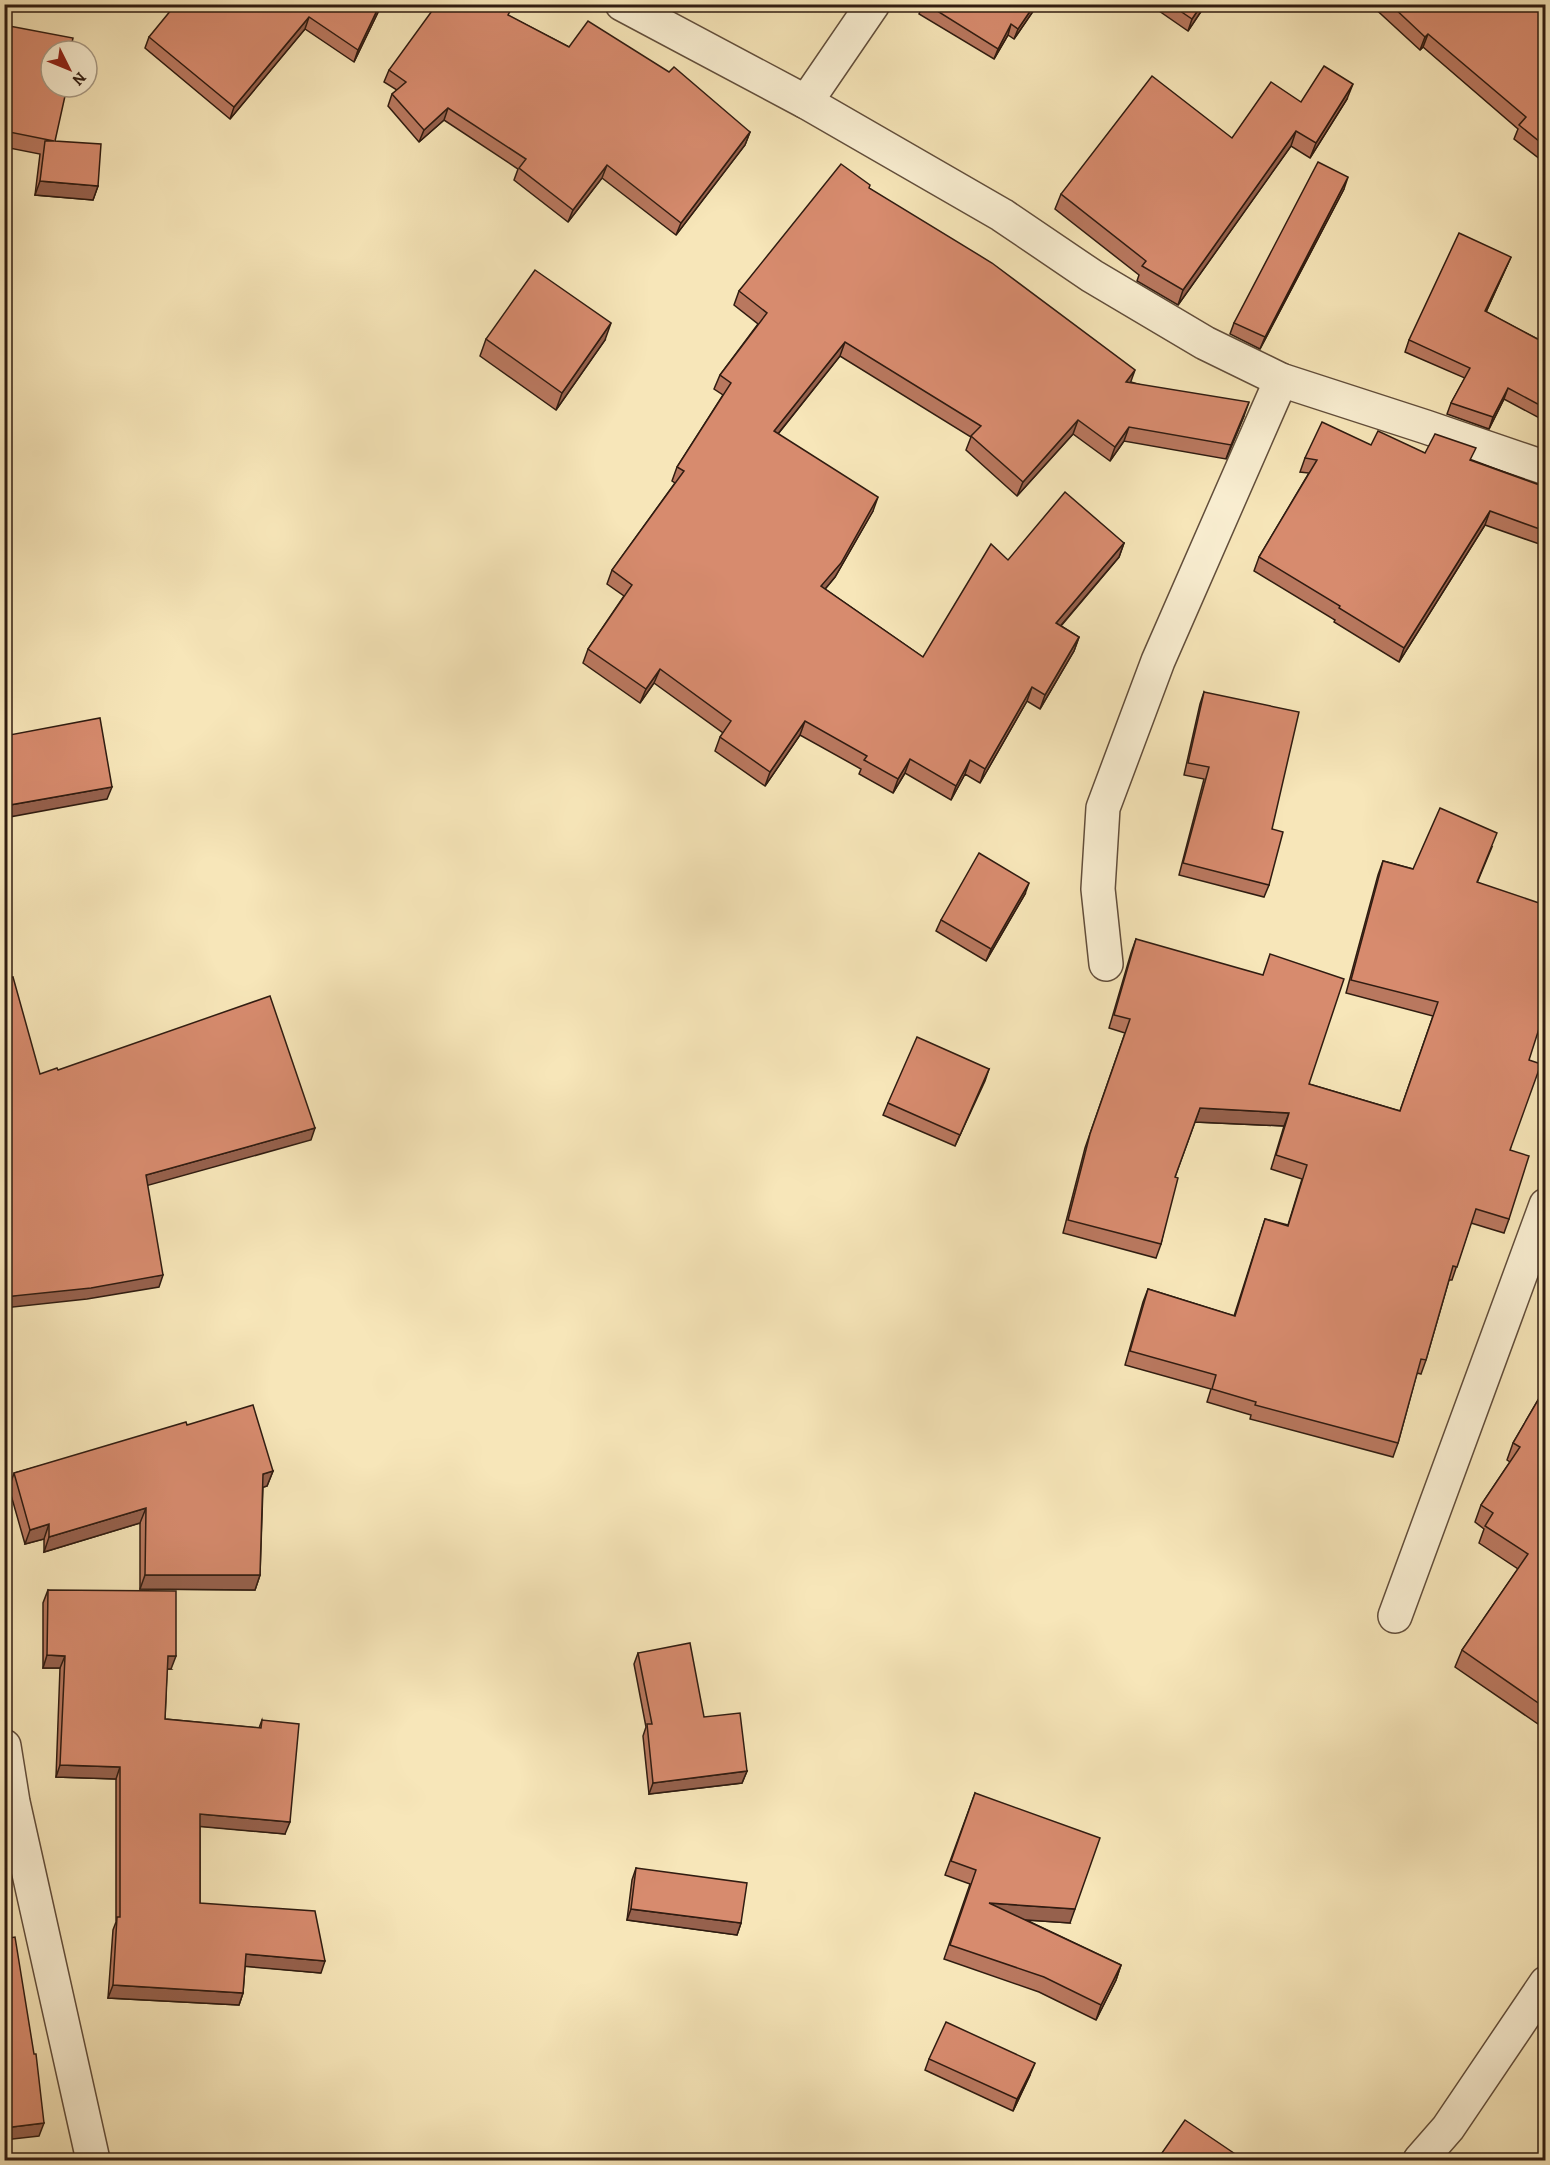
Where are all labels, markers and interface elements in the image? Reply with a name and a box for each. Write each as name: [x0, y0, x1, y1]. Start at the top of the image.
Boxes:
north arrow: [39, 39, 99, 99]
text: N: [67, 67, 91, 91]

